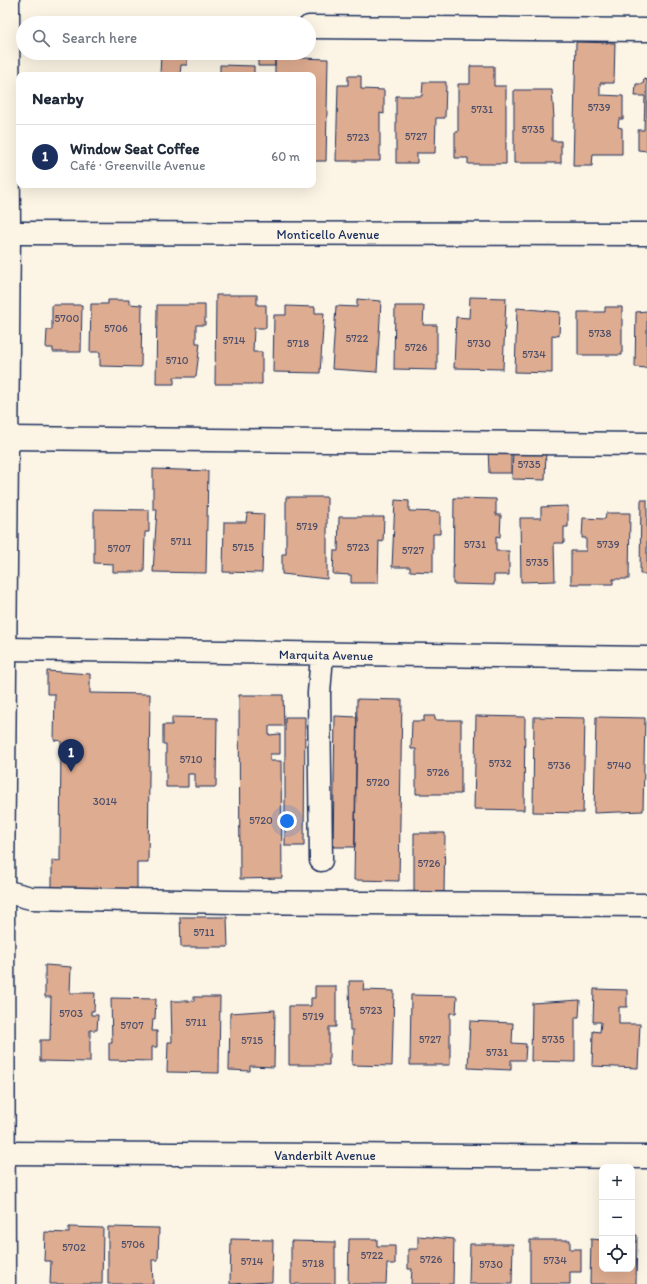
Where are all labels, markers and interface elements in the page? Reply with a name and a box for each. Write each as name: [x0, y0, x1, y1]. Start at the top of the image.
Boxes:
search box: [16, 16, 316, 60]
icon: search: [30, 27, 52, 49]
text: Search here: [62, 29, 137, 47]
text: Nearby: [32, 88, 84, 108]
house number: 5739: [588, 101, 611, 114]
house number: 5731: [471, 103, 493, 116]
house number: 5735: [521, 123, 545, 136]
house number: 5727: [405, 130, 428, 143]
house number: 5723: [346, 131, 370, 144]
text: Window Seat Coffee: [70, 140, 199, 158]
text: 1: [42, 149, 48, 164]
text: 60 m: [271, 149, 300, 164]
text: Café · Greenville Avenue: [70, 158, 205, 173]
street label: Monticello Avenue: [277, 227, 380, 242]
house number: 5700: [55, 312, 80, 325]
house number: 5706: [104, 322, 128, 335]
house number: 5738: [588, 327, 612, 340]
house number: 5722: [346, 332, 369, 345]
house number: 5714: [223, 334, 246, 347]
house number: 5718: [287, 337, 309, 350]
house number: 5730: [467, 337, 491, 350]
house number: 5726: [405, 341, 428, 354]
house number: 5734: [522, 348, 546, 361]
house number: 5710: [165, 354, 189, 367]
house number: 5735: [517, 458, 541, 471]
house number: 5719: [296, 520, 318, 533]
house number: 5711: [170, 535, 192, 548]
house number: 5731: [464, 538, 486, 551]
house number: 5739: [597, 538, 620, 551]
house number: 5715: [232, 541, 254, 554]
house number: 5723: [346, 541, 370, 554]
house number: 5707: [107, 542, 131, 555]
house number: 5727: [402, 544, 425, 557]
house number: 5735: [525, 556, 549, 569]
street label: Marquita Avenue: [279, 647, 373, 663]
pin: 1: [58, 739, 84, 772]
house number: 5710: [179, 753, 203, 766]
house number: 5732: [488, 757, 512, 770]
house number: 5736: [547, 759, 571, 772]
house number: 5740: [607, 759, 632, 772]
house number: 5726: [427, 766, 450, 779]
house number: 5720: [366, 776, 390, 789]
house number: 3014: [93, 795, 118, 808]
your location: [277, 811, 297, 831]
house number: 5720: [249, 814, 273, 827]
house number: 5726: [418, 857, 441, 870]
house number: 5711: [193, 926, 215, 939]
house number: 5723: [359, 1004, 383, 1017]
house number: 5703: [59, 1007, 83, 1020]
house number: 5719: [302, 1010, 324, 1023]
house number: 5711: [185, 1016, 207, 1029]
house number: 5707: [120, 1019, 144, 1032]
house number: 5727: [419, 1033, 442, 1046]
house number: 5735: [541, 1033, 565, 1046]
house number: 5715: [241, 1034, 263, 1047]
house number: 5731: [486, 1046, 508, 1059]
street label: Vanderbilt Avenue: [274, 1148, 376, 1163]
map controls: [599, 1164, 635, 1272]
button: +: [599, 1164, 635, 1200]
button: −: [599, 1200, 635, 1236]
button: locate: [599, 1236, 635, 1272]
house number: 5706: [121, 1238, 145, 1251]
house number: 5702: [62, 1241, 86, 1254]
house number: 5722: [361, 1249, 384, 1262]
house number: 5726: [420, 1253, 443, 1266]
house number: 5734: [543, 1254, 567, 1267]
house number: 5714: [241, 1255, 264, 1268]
house number: 5718: [302, 1257, 324, 1270]
house number: 5730: [479, 1258, 503, 1271]

